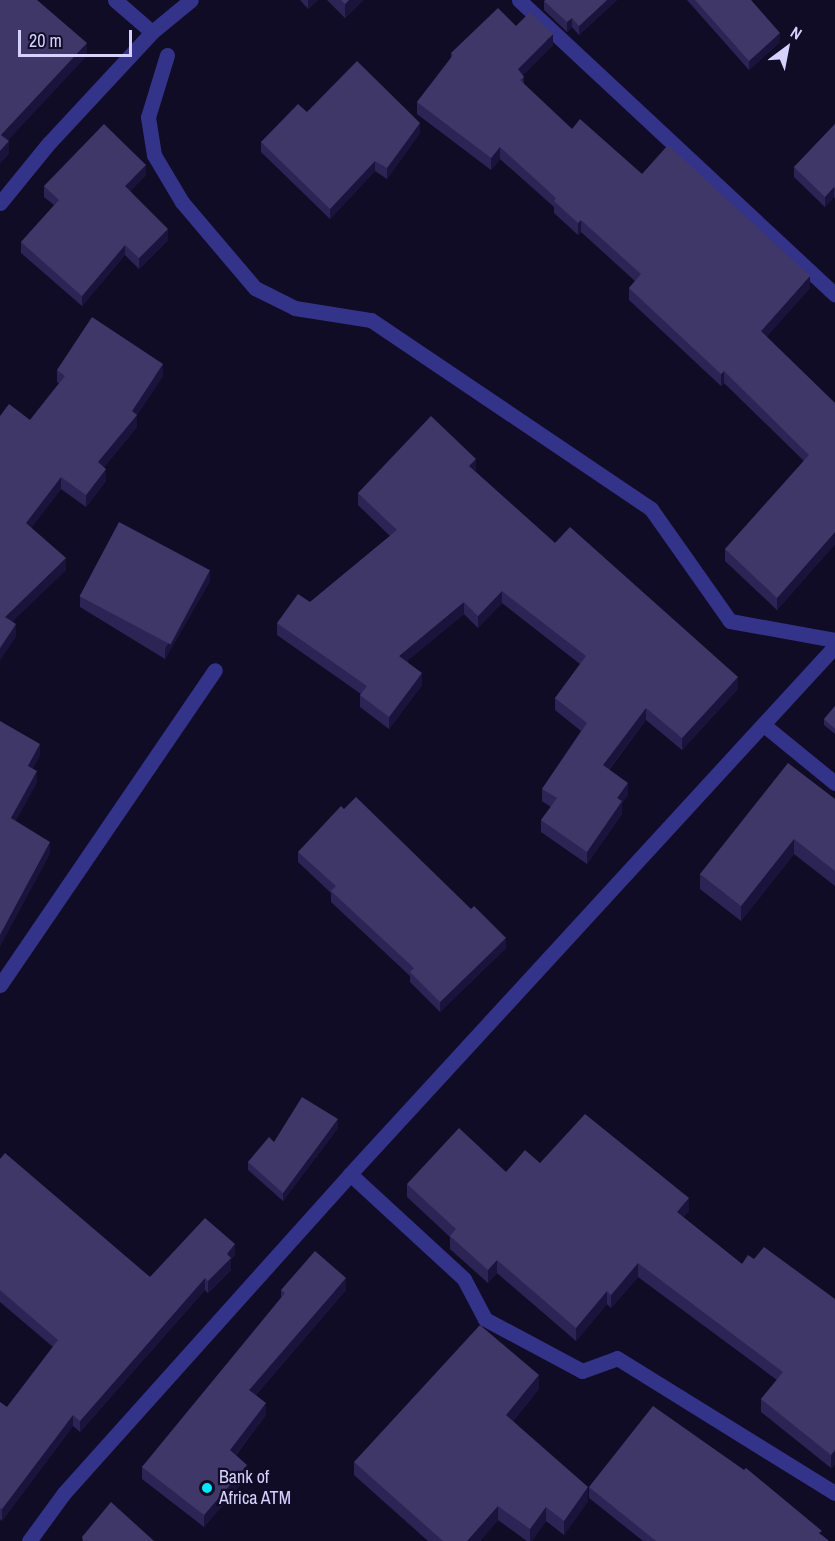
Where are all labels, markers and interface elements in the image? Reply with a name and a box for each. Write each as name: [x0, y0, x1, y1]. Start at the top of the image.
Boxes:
scale bar: [21, 18, 135, 56]
north arrow: [757, 18, 817, 78]
text: N: [787, 21, 806, 45]
text: 20 m: [29, 28, 62, 53]
place label: Bank of Africa ATM: [219, 1467, 292, 1510]
marker: Bank of Africa ATM: [200, 1481, 214, 1495]

